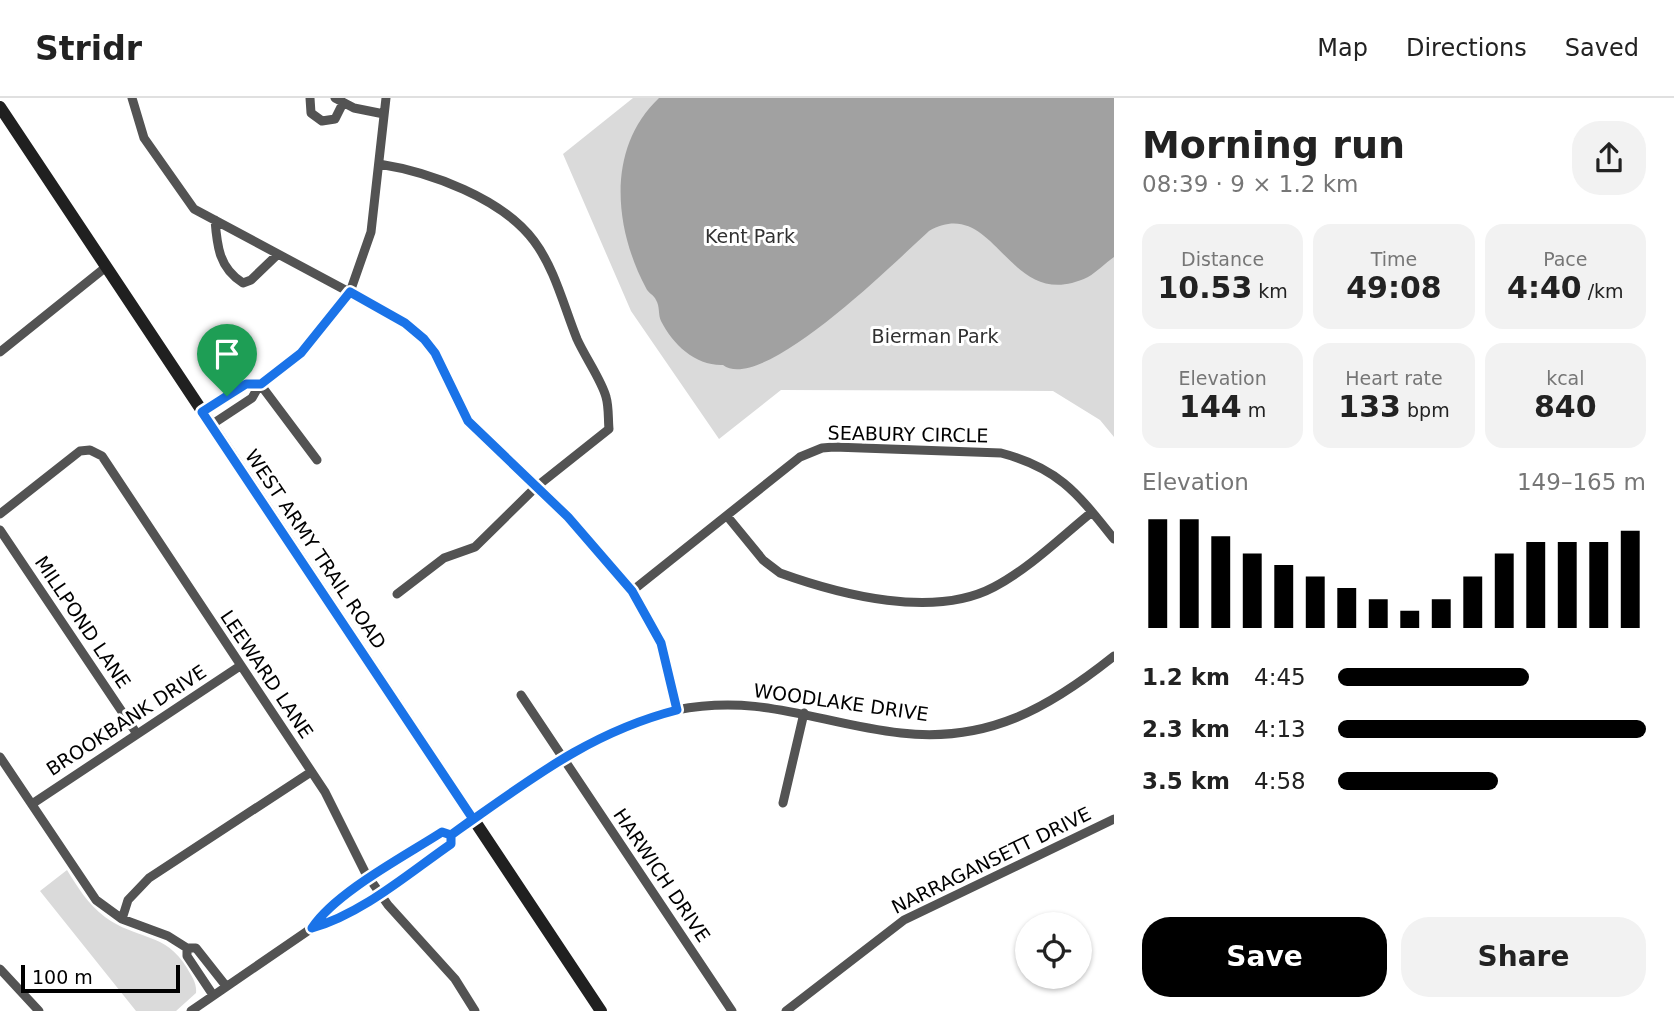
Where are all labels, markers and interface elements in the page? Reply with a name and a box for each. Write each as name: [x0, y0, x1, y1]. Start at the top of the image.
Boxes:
text: Stridr: [35, 29, 142, 68]
text: Map: [1317, 34, 1368, 62]
text: Directions: [1406, 34, 1527, 62]
text: Saved: [1565, 34, 1639, 62]
button: share: [1572, 121, 1646, 195]
text: Morning run: [1142, 123, 1405, 167]
text: 08:39 · 9 × 1.2 km: [1142, 171, 1358, 197]
park label: Kent Park: [705, 225, 795, 247]
text: Distance: [1181, 248, 1264, 270]
text: Time: [1371, 248, 1417, 270]
text: Pace: [1543, 248, 1588, 270]
text: 10.53: [1157, 270, 1252, 305]
text: 49:08: [1346, 270, 1442, 305]
text: 4:40: [1507, 270, 1582, 305]
text: km: [1252, 280, 1288, 302]
text: /km: [1582, 280, 1624, 302]
pin: [197, 324, 257, 396]
park label: Bierman Park: [872, 325, 998, 347]
icon: arrive: [208, 335, 246, 373]
text: Elevation: [1179, 367, 1267, 389]
text: Heart rate: [1345, 367, 1443, 389]
text: kcal: [1546, 367, 1585, 389]
text: 144: [1179, 389, 1242, 424]
text: 133: [1338, 389, 1401, 424]
text: 840: [1534, 389, 1597, 424]
text: m: [1242, 399, 1266, 421]
text: bpm: [1401, 399, 1450, 421]
street label: SEABURY CIRCLE: [828, 422, 988, 446]
street label: WEST ARMY TRAIL ROAD: [241, 445, 391, 653]
text: Elevation: [1142, 469, 1249, 495]
text: 149–165 m: [1517, 469, 1646, 495]
street label: MILLPOND LANE: [31, 552, 135, 692]
street label: LEEWARD LANE: [216, 606, 318, 742]
street label: BROOKBANK DRIVE: [42, 660, 210, 780]
text: 1.2 km: [1142, 664, 1230, 690]
text: 4:45: [1254, 664, 1306, 690]
street label: WOODLAKE DRIVE: [752, 679, 930, 725]
text: 2.3 km: [1142, 716, 1230, 742]
text: 4:13: [1254, 716, 1306, 742]
text: 3.5 km: [1142, 768, 1230, 794]
text: 4:58: [1254, 768, 1306, 794]
street label: NARRAGANSETT DRIVE: [888, 802, 1094, 918]
street label: HARWICH DRIVE: [609, 804, 715, 946]
map controls: [1015, 912, 1092, 989]
button: locate: [1015, 912, 1092, 989]
button: Save: [1142, 917, 1387, 997]
button: Share: [1401, 917, 1646, 997]
scale bar: [21, 962, 180, 994]
text: 100 m: [32, 966, 93, 988]

